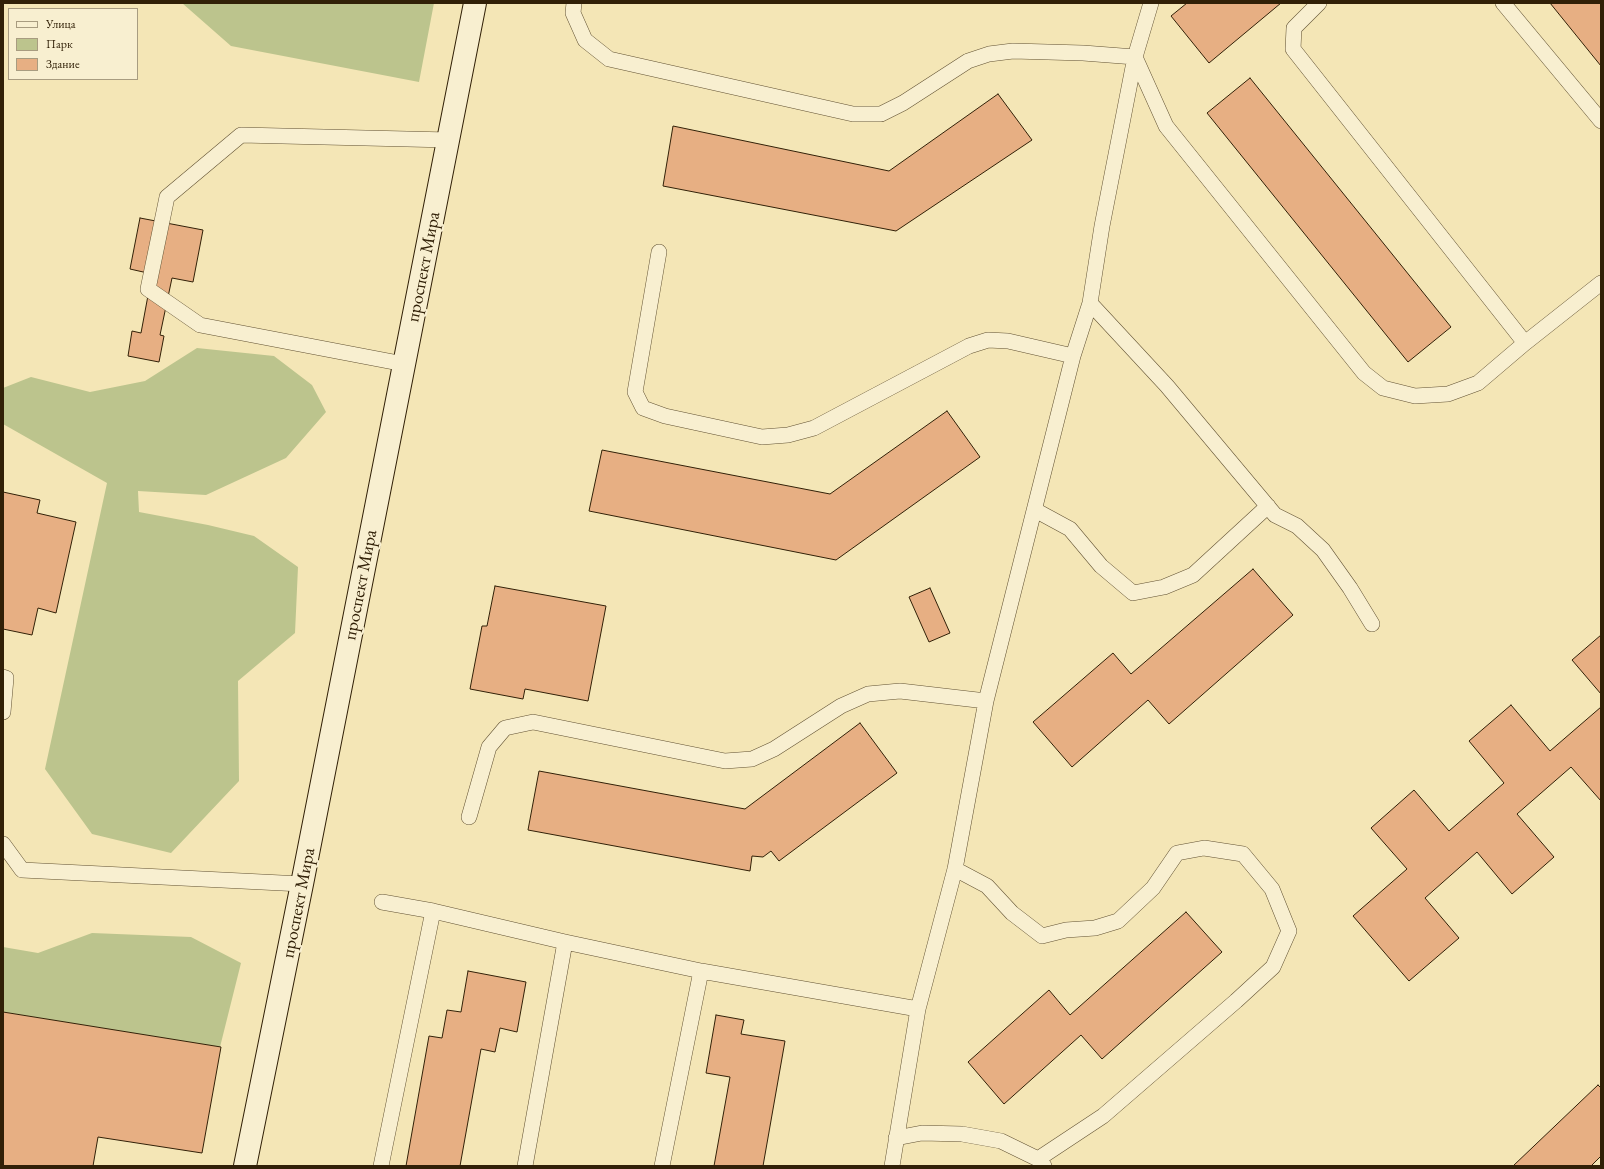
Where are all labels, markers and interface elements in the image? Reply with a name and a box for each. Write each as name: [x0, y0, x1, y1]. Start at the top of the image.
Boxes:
legend: [8, 8, 138, 80]
text: Улица: [46, 16, 76, 32]
text: Парк: [46, 36, 73, 52]
text: Здание: [46, 56, 80, 72]
street label: проспект Мира: [403, 210, 445, 324]
street label: проспект Мира: [340, 528, 382, 642]
street label: проспект Мира: [278, 846, 320, 960]

